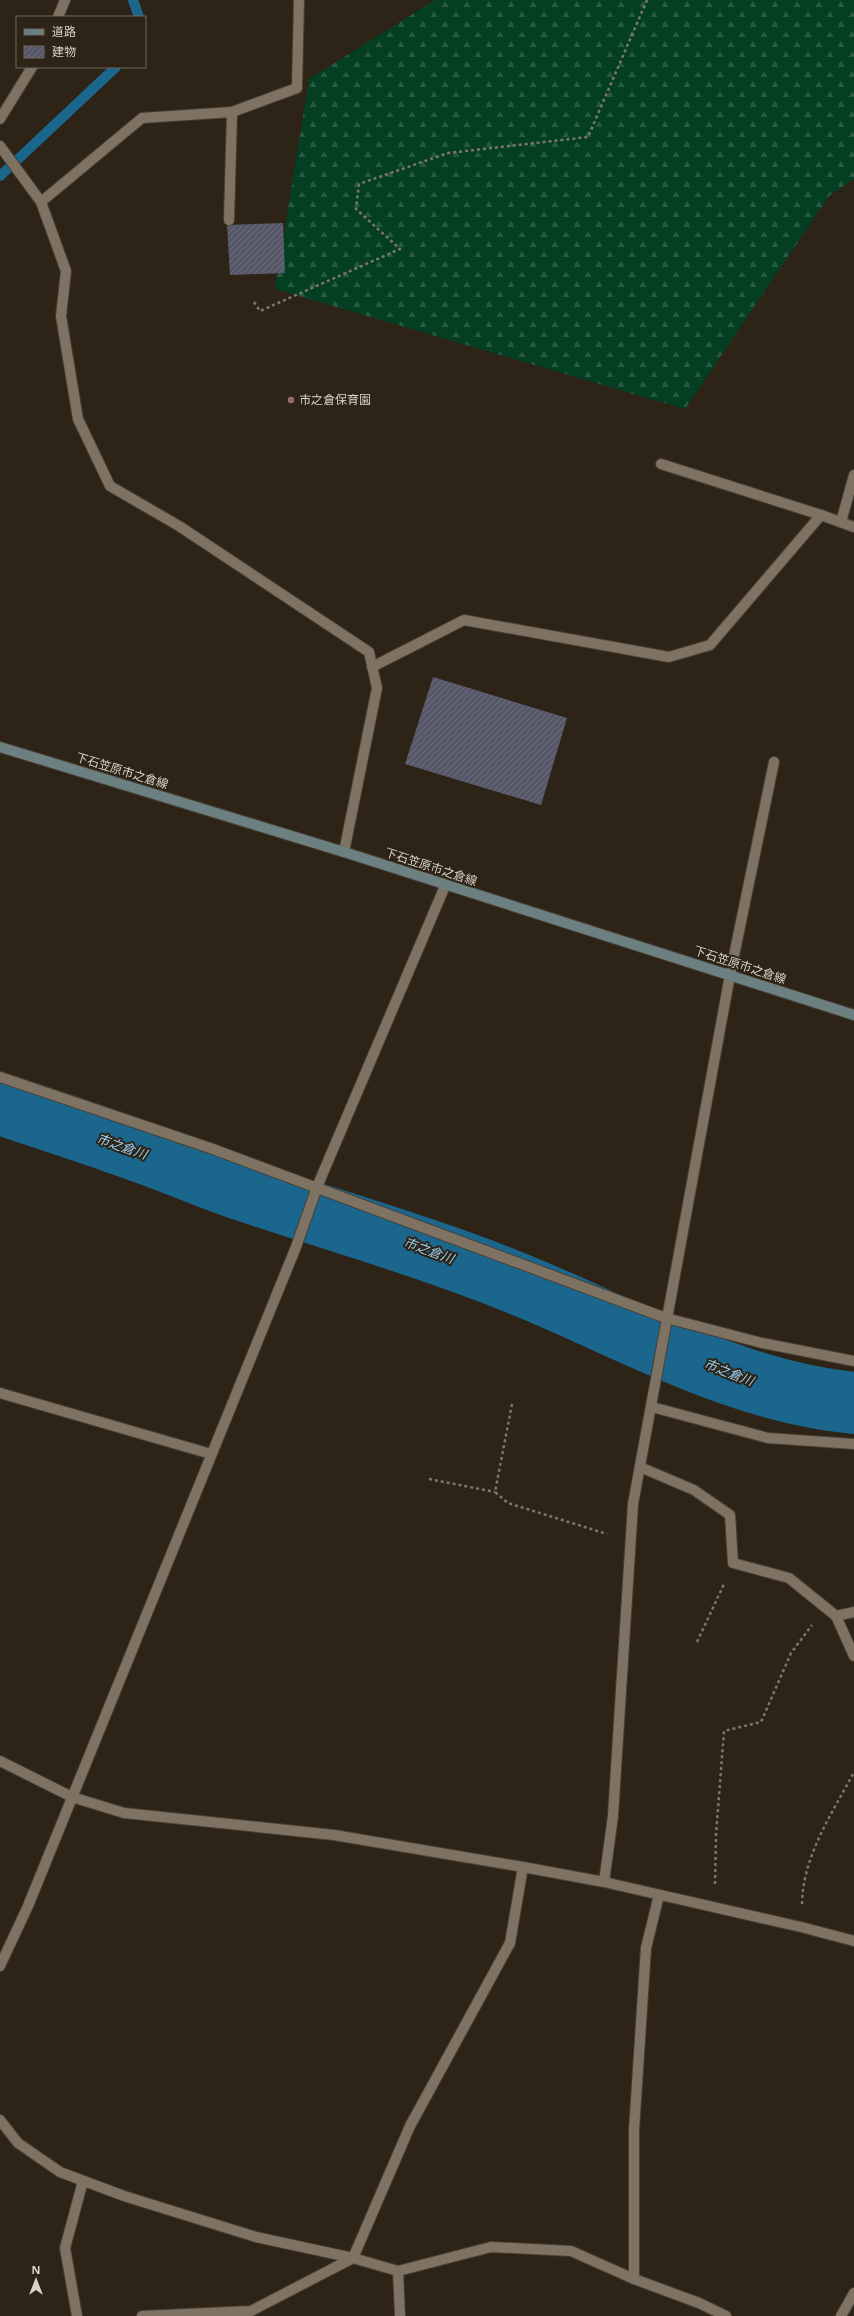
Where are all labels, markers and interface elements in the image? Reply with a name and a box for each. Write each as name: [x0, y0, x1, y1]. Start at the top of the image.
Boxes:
legend: [16, 16, 146, 68]
text: 道路: [52, 23, 76, 40]
text: 建物: [52, 43, 76, 60]
place label: 市之倉保育園: [299, 391, 371, 408]
marker: 市之倉保育園: [286, 395, 296, 405]
street label: 下石笠原市之倉線: [74, 748, 171, 793]
street label: 下石笠原市之倉線: [383, 844, 479, 889]
street label: 下石笠原市之倉線: [692, 942, 788, 987]
water label: 市之倉川: [94, 1129, 151, 1164]
water label: 市之倉川: [401, 1233, 458, 1268]
water label: 市之倉川: [701, 1354, 758, 1390]
north arrow: [16, 2260, 56, 2300]
text: N: [32, 2262, 40, 2277]

